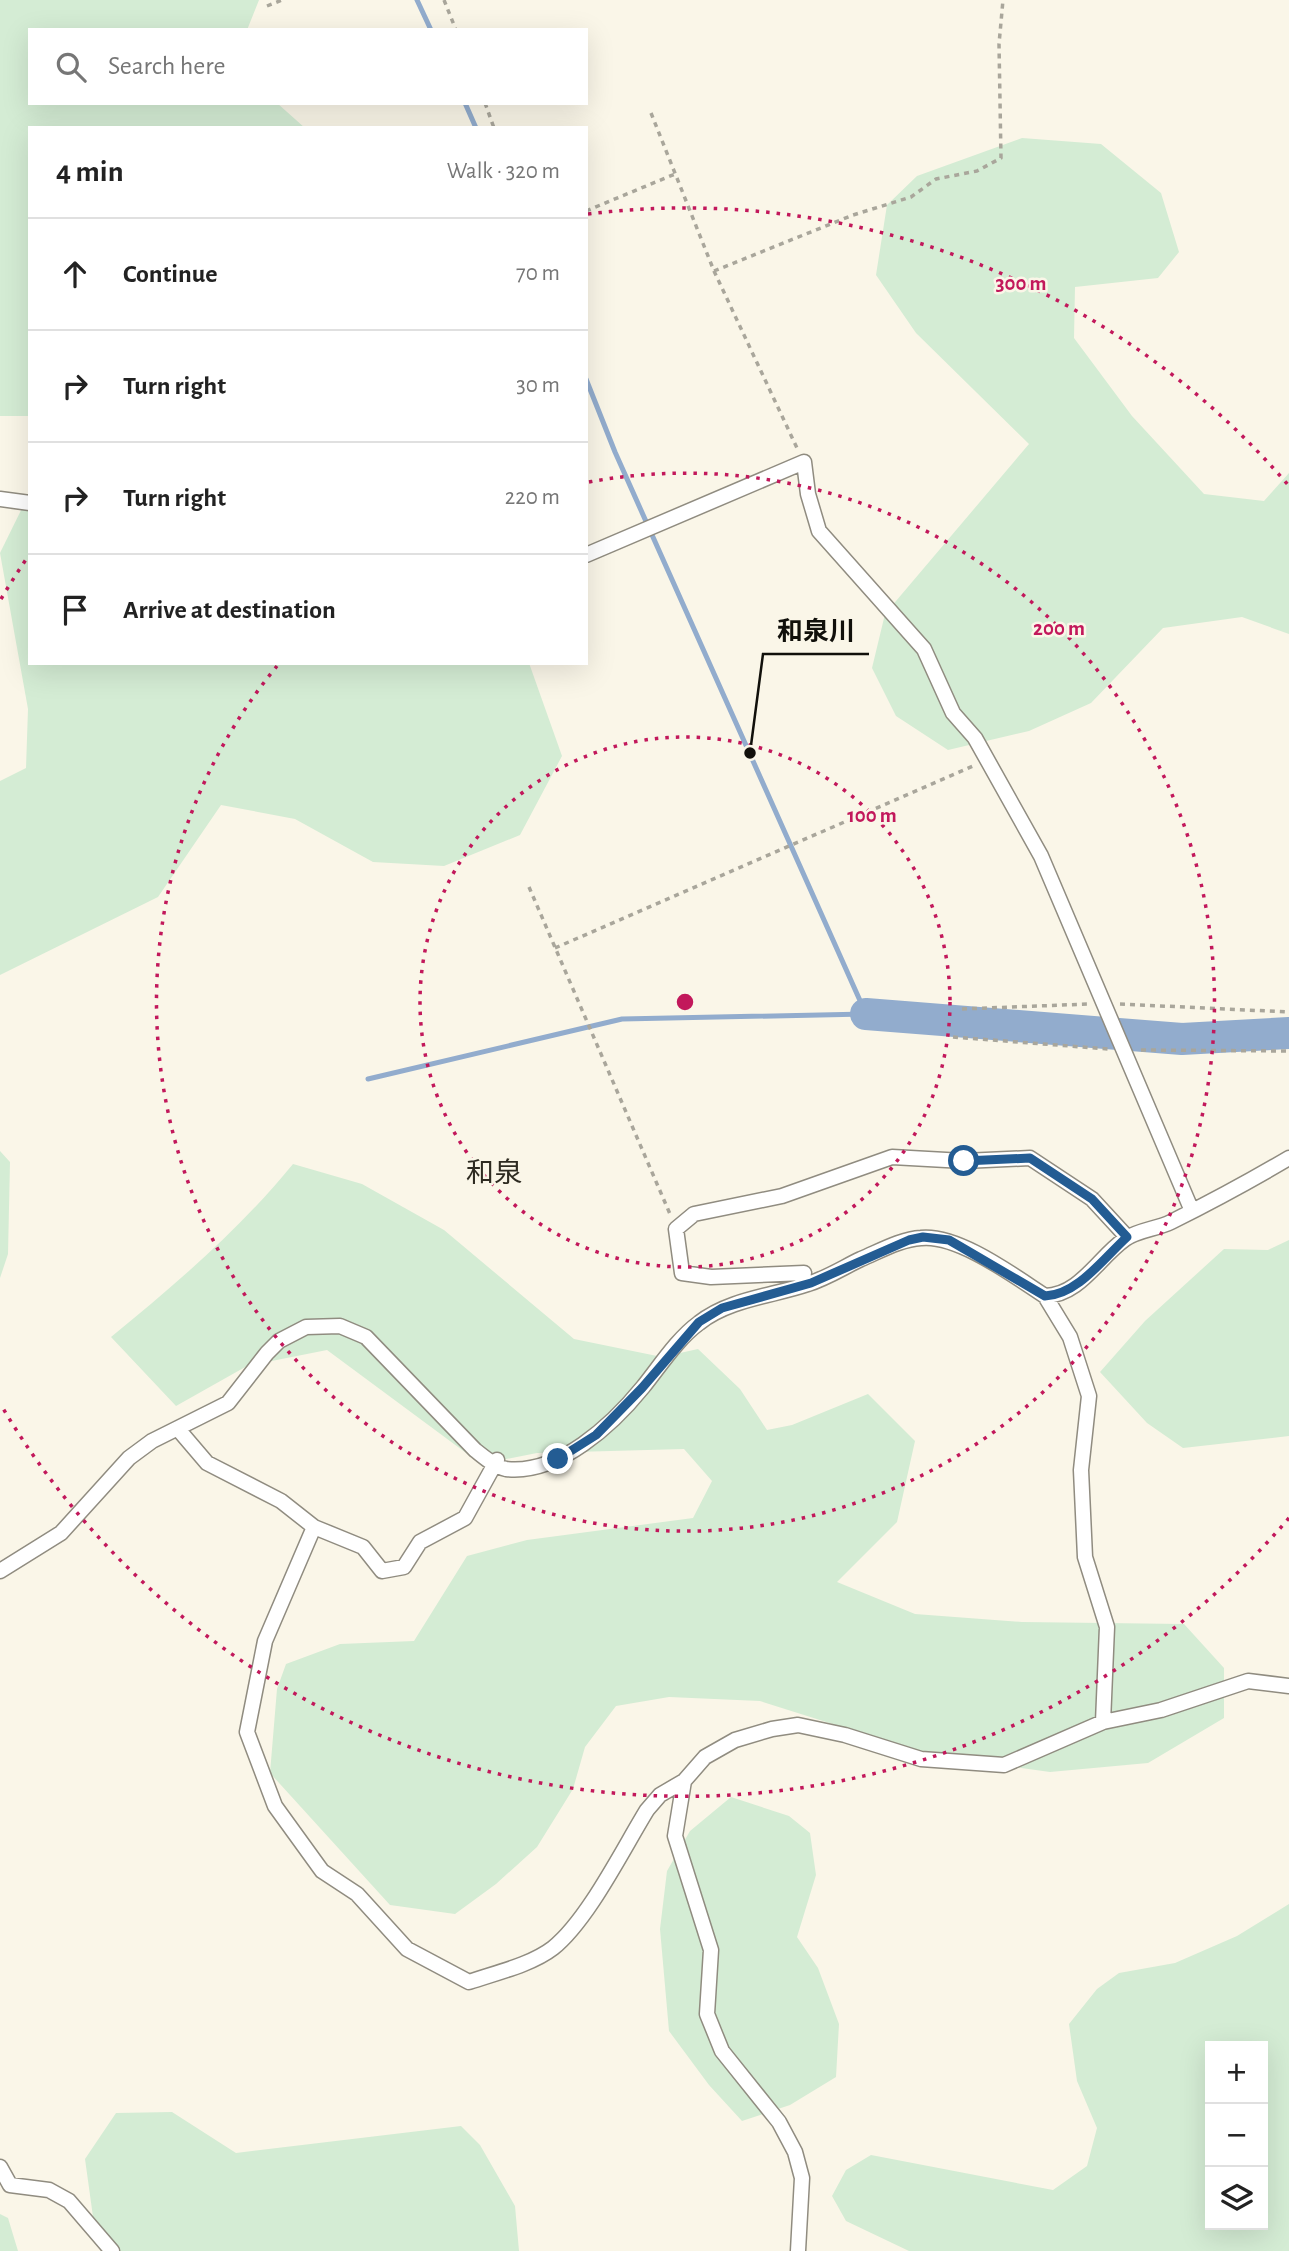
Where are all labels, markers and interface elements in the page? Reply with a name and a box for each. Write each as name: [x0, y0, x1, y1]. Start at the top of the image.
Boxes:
search box: [28, 28, 588, 105]
icon: search: [52, 48, 90, 86]
text: Search here: [108, 53, 226, 79]
text: 4 min: [56, 157, 124, 187]
text: Walk · 320 m: [447, 160, 560, 183]
icon: ahead: [56, 255, 94, 293]
text: Continue: [123, 261, 218, 287]
text: 70 m: [516, 262, 560, 285]
text: 300 m: [995, 273, 1047, 294]
icon: right: [56, 367, 94, 405]
text: Turn right: [123, 373, 226, 399]
text: 30 m: [516, 374, 560, 397]
icon: right: [56, 479, 94, 517]
text: Turn right: [123, 485, 226, 511]
text: 220 m: [505, 486, 560, 509]
icon: arrive: [56, 591, 94, 629]
text: Arrive at destination: [123, 597, 336, 623]
callout: 和泉川: [763, 607, 869, 654]
text: 和泉川: [777, 617, 855, 645]
text: 200 m: [1033, 618, 1085, 639]
text: 100 m: [847, 805, 897, 826]
centre of rings: [673, 990, 697, 1014]
route start: [948, 1145, 979, 1176]
district label: 和泉: [466, 1158, 522, 1188]
route end: [542, 1443, 573, 1474]
map controls: [1205, 2041, 1268, 2230]
button: +: [1205, 2041, 1268, 2104]
button: −: [1205, 2104, 1268, 2167]
button: layers: [1205, 2167, 1268, 2230]

